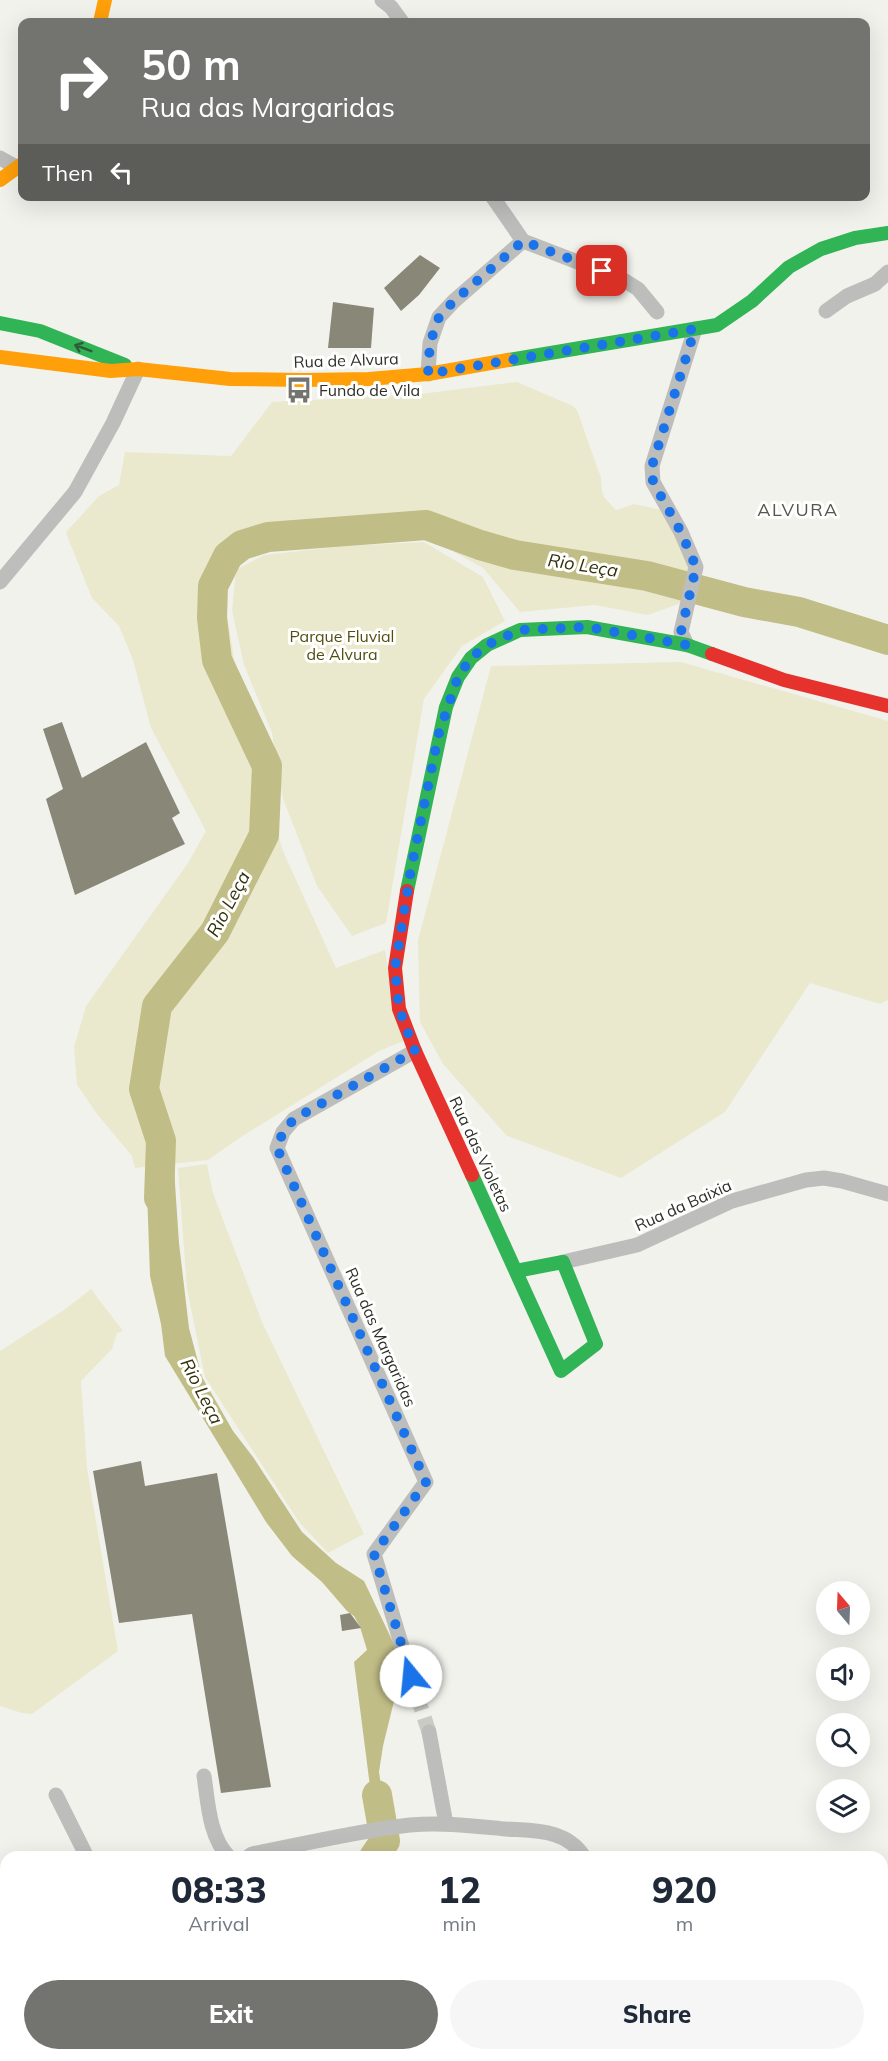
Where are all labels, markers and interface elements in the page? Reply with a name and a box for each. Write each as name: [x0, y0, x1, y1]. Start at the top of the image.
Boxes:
text: 50 m: [141, 38, 241, 91]
icon: right: [42, 42, 120, 120]
text: Rua das Margaridas: [141, 90, 395, 124]
icon: left: [105, 156, 138, 189]
text: Then: [42, 159, 93, 187]
pin: [576, 245, 627, 296]
icon: arrive: [585, 254, 618, 287]
one-way arrow: [74, 342, 93, 353]
street label: Rua de Alvura: [293, 348, 399, 372]
bus stop icon: Fundo de Vila: [284, 375, 314, 405]
place label: Fundo de Vila: [319, 380, 420, 400]
district label: ALVURA: [757, 498, 839, 521]
water label: Rio Leça: [546, 548, 620, 582]
park label: Parque Fluvial de Alvura: [290, 626, 394, 664]
water label: Rio Leça: [201, 867, 255, 941]
street label: Rua das Violetas: [445, 1093, 517, 1215]
street label: Rua da Baixia: [632, 1175, 734, 1235]
street label: Rua das Margaridas: [341, 1264, 421, 1410]
water label: Rio Leça: [176, 1354, 228, 1428]
north arrow: [816, 1581, 870, 1635]
map controls: [816, 1581, 870, 1833]
position arrow: [379, 1644, 443, 1708]
button: sound: [816, 1647, 870, 1701]
button: search: [816, 1713, 870, 1767]
button: layers: [816, 1779, 870, 1833]
text: 08:33: [171, 1867, 267, 1912]
text: 12: [438, 1867, 481, 1912]
text: 920: [652, 1867, 717, 1912]
text: Arrival: [188, 1911, 250, 1936]
text: min: [442, 1911, 476, 1936]
text: m: [676, 1911, 693, 1936]
button: Exit: [24, 1980, 438, 2049]
button: Share: [450, 1980, 864, 2049]

